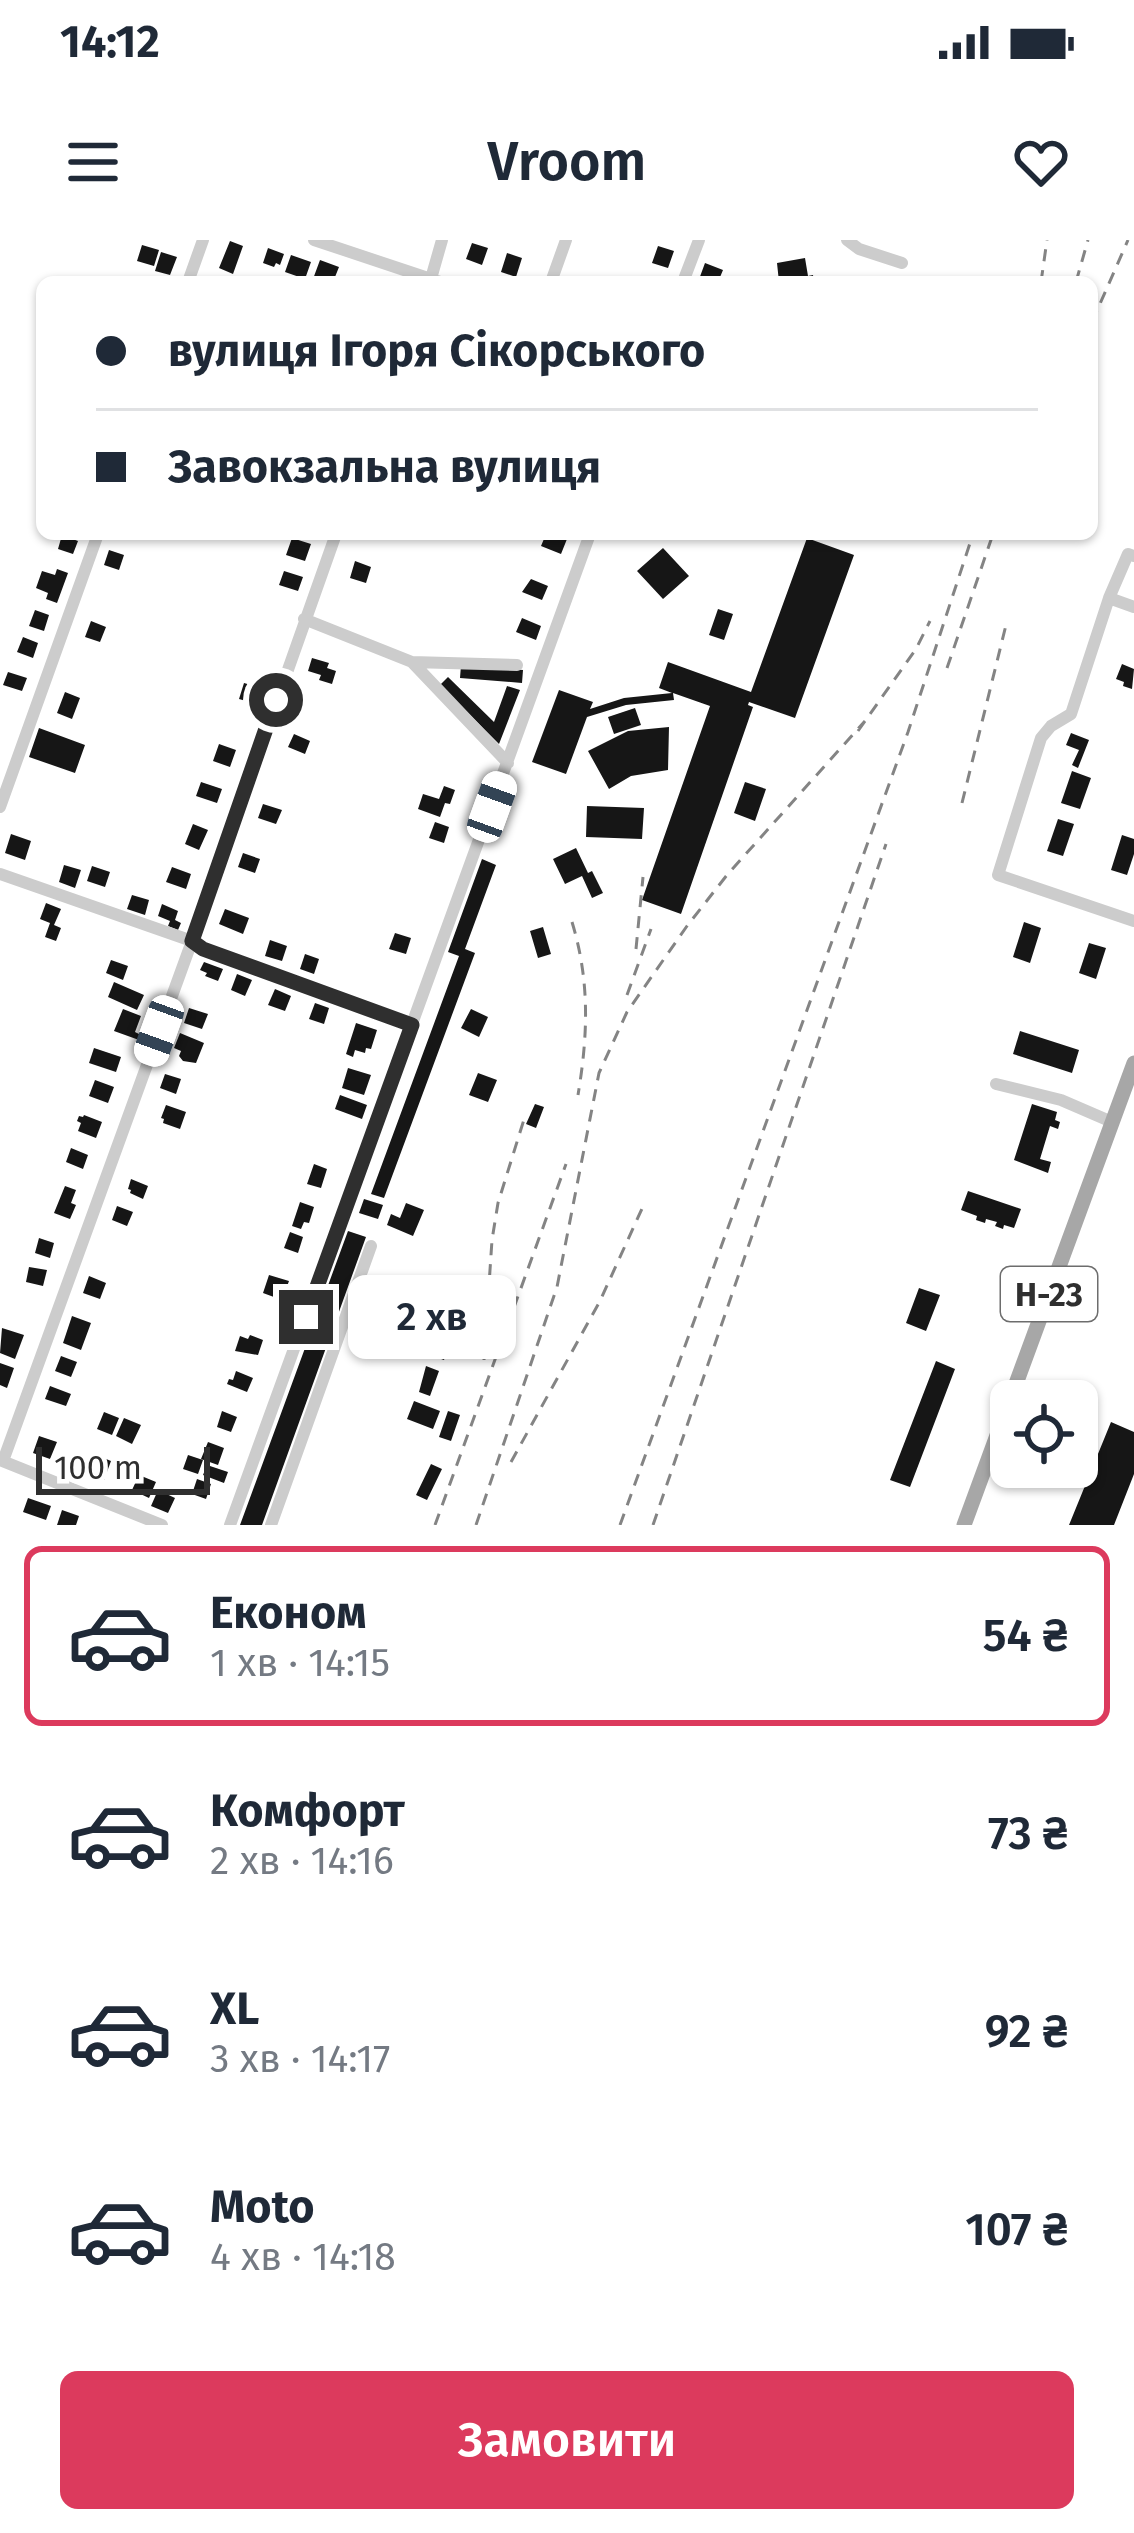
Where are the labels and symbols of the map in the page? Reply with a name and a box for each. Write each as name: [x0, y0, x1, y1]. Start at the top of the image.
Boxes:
route start: [249, 673, 303, 727]
car: [463, 767, 521, 847]
car: [130, 991, 188, 1071]
road number: Н-23: [1001, 1267, 1097, 1321]
callout: 2 хв: [348, 1275, 516, 1359]
route end: [279, 1290, 333, 1344]
scale bar: [36, 1441, 210, 1494]

